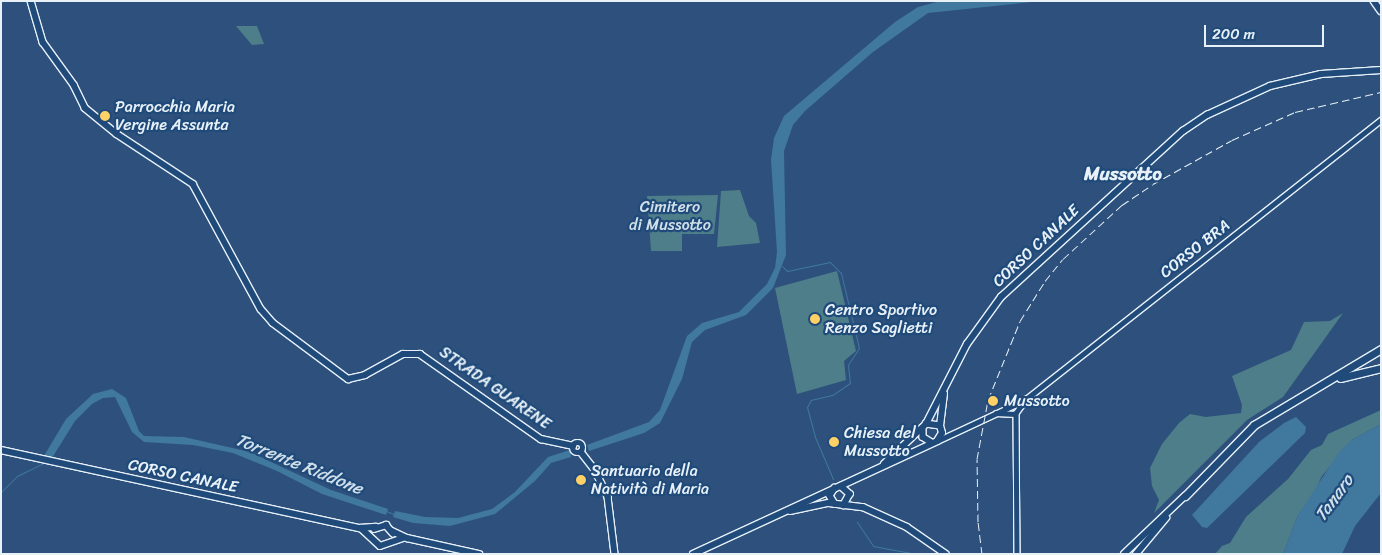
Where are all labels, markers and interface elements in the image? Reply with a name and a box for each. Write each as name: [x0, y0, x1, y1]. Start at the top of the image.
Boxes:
scale bar: [1207, 15, 1327, 47]
text: 200 m: [1212, 21, 1255, 47]
place label: Parrocchia Maria Vergine Assunta: [115, 97, 235, 135]
marker: Parrocchia Maria Vergine Assunta: [99, 110, 111, 122]
district label: Mussotto: [1084, 163, 1162, 185]
park label: Cimitero di Mussotto: [629, 197, 711, 235]
street label: CORSO CANALE: [989, 201, 1083, 291]
street label: CORSO BRA: [1156, 216, 1234, 282]
place label: Centro Sportivo Renzo Saglietti: [825, 300, 937, 338]
marker: Centro Sportivo Renzo Saglietti: [809, 313, 821, 325]
street label: STRADA GUARENE: [436, 342, 554, 434]
place label: Mussotto: [1004, 391, 1070, 411]
marker: Mussotto: [986, 394, 1000, 408]
place label: Chiesa del Mussotto: [844, 423, 916, 461]
water label: Torrente Riddone: [232, 429, 366, 499]
marker: Chiesa del Mussotto: [828, 436, 840, 448]
street label: CORSO CANALE: [126, 455, 240, 497]
place label: Santuario della Natività di Maria: [591, 461, 709, 499]
water label: Tanaro: [1310, 470, 1358, 526]
marker: Santuario della Natività di Maria: [575, 474, 587, 486]

